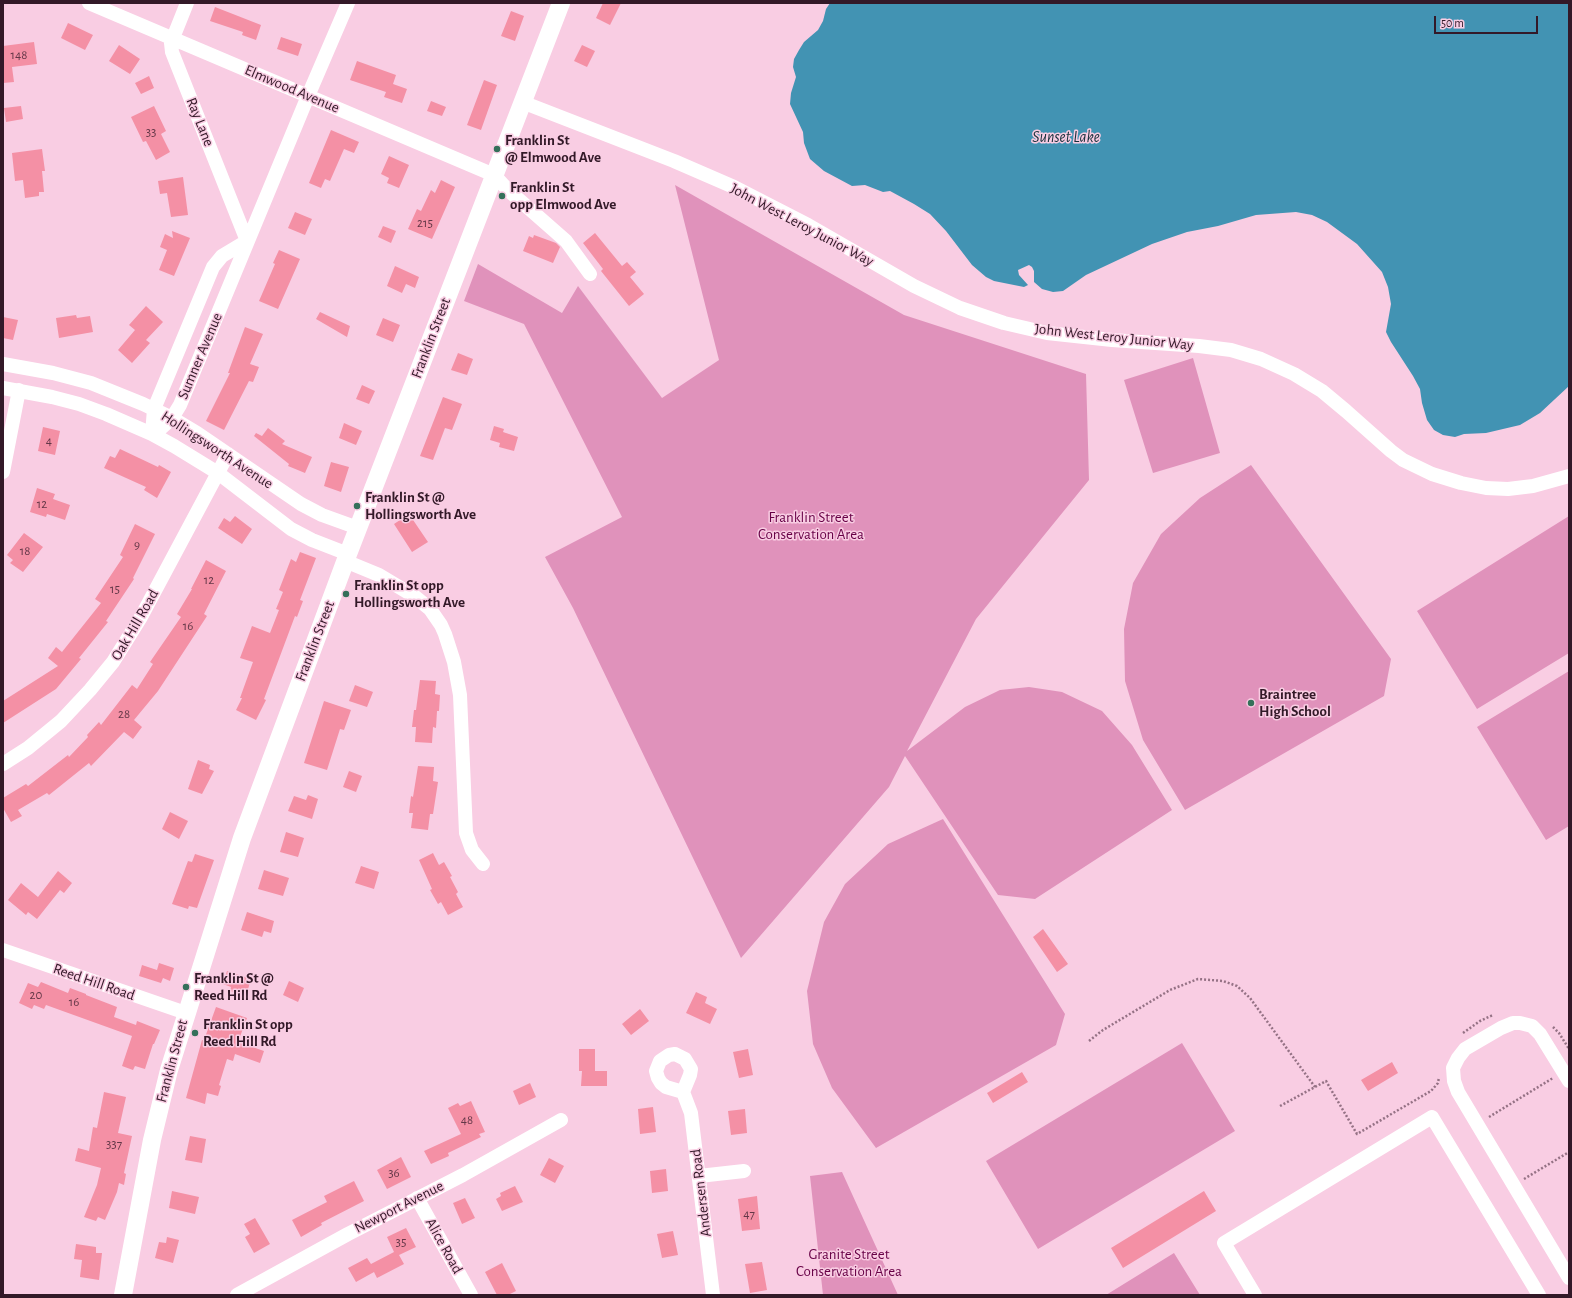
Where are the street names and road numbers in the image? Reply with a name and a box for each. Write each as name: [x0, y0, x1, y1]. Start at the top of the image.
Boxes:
street label: Elmwood Avenue: [242, 61, 342, 117]
street label: Ray Lane: [182, 95, 218, 149]
street label: John West Leroy Junior Way: [727, 180, 877, 270]
street label: Franklin Street: [407, 295, 455, 381]
street label: Sumner Avenue: [174, 310, 226, 402]
street label: John West Leroy Junior Way: [1034, 320, 1194, 354]
street label: Hollingsworth Avenue: [158, 407, 276, 493]
street label: Oak Hill Road: [107, 586, 163, 664]
street label: Franklin Street: [291, 598, 339, 684]
street label: Reed Hill Road: [51, 960, 137, 1004]
street label: Franklin Street: [152, 1018, 192, 1104]
street label: Andersen Road: [687, 1148, 715, 1238]
street label: Newport Avenue: [351, 1177, 447, 1237]
street label: Alice Road: [421, 1215, 467, 1277]

